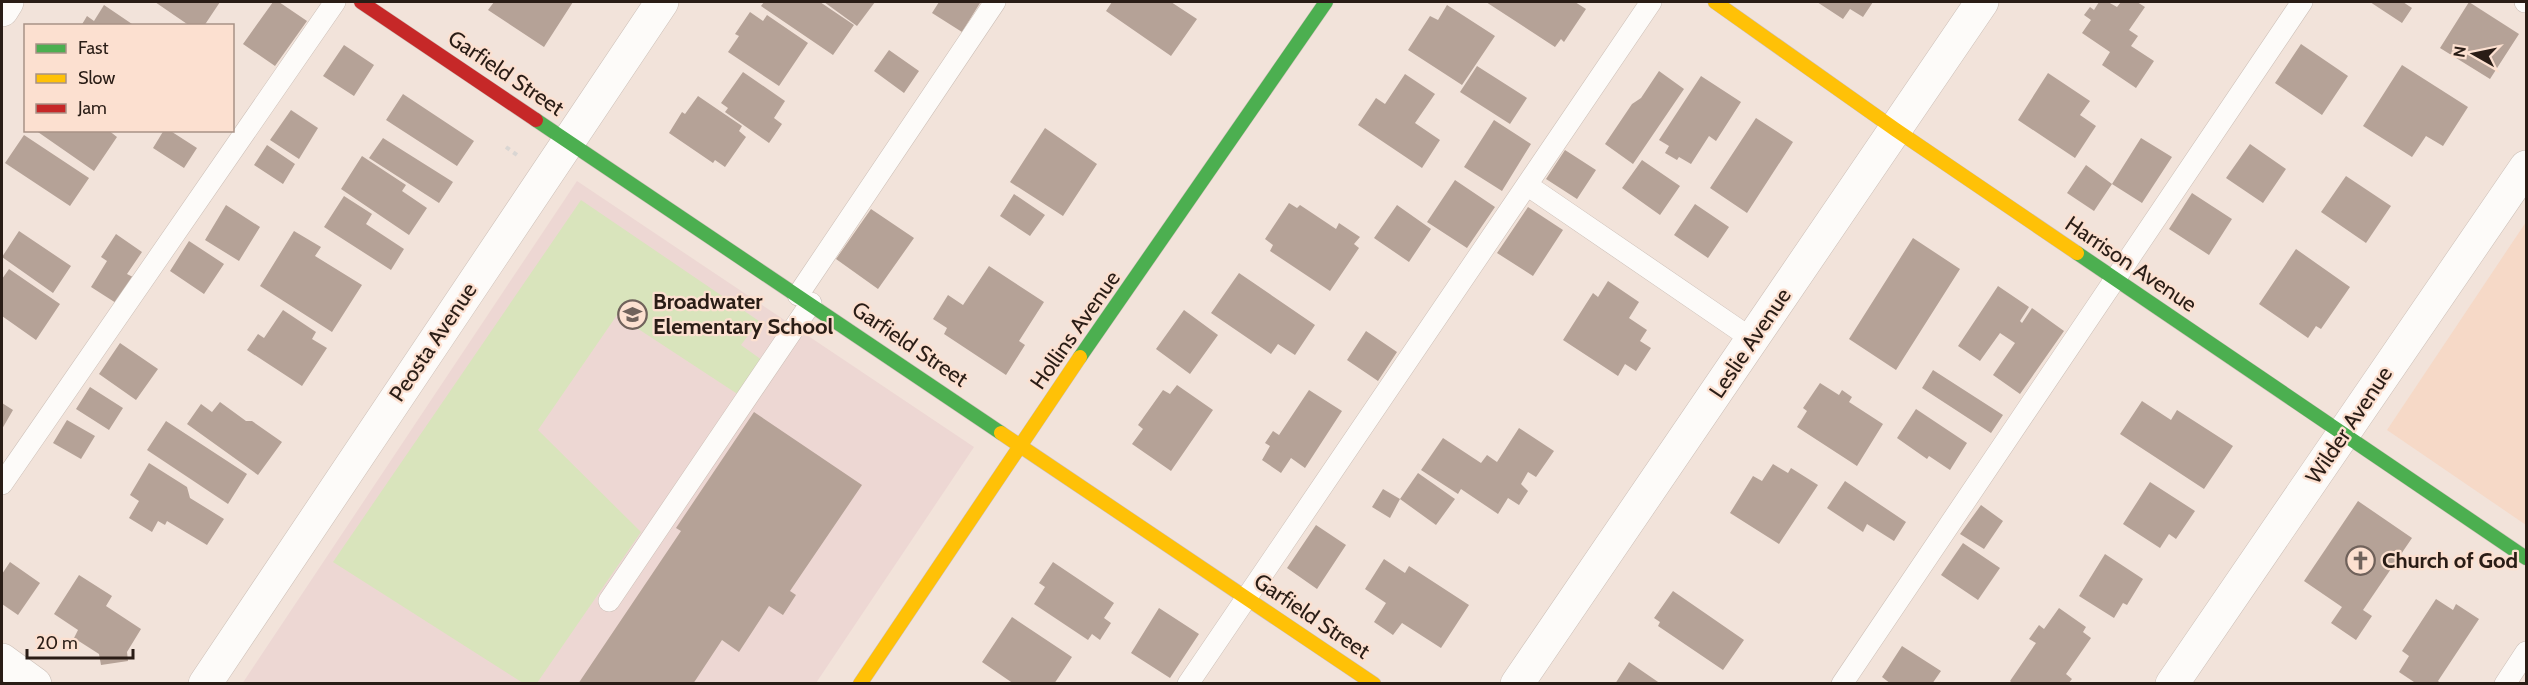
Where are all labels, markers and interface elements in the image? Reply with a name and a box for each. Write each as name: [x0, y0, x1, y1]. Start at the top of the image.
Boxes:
legend: [24, 24, 234, 132]
street label: Garfield Street: [443, 24, 570, 122]
north arrow: [2444, 24, 2504, 84]
text: Fast: [78, 37, 109, 59]
text: N: [2449, 45, 2470, 59]
text: Slow: [78, 67, 115, 89]
text: Jam: [77, 97, 107, 119]
street label: Harrison Avenue: [2060, 210, 2202, 318]
street label: Hollins Avenue: [1024, 266, 1126, 394]
street label: Peosta Avenue: [383, 277, 483, 407]
street label: Leslie Avenue: [1703, 283, 1797, 403]
place label: Broadwater Elementary School: [653, 288, 833, 340]
street label: Garfield Street: [847, 295, 974, 393]
school or university icon: Broadwater Elementary School: [616, 298, 648, 330]
street label: Wilder Avenue: [2300, 361, 2398, 489]
church icon: Church of God: [2345, 544, 2377, 576]
place label: Church of God: [2382, 547, 2518, 574]
street label: Garfield Street: [1249, 567, 1376, 665]
scale bar: [27, 622, 134, 660]
text: 20 m: [36, 632, 78, 654]

